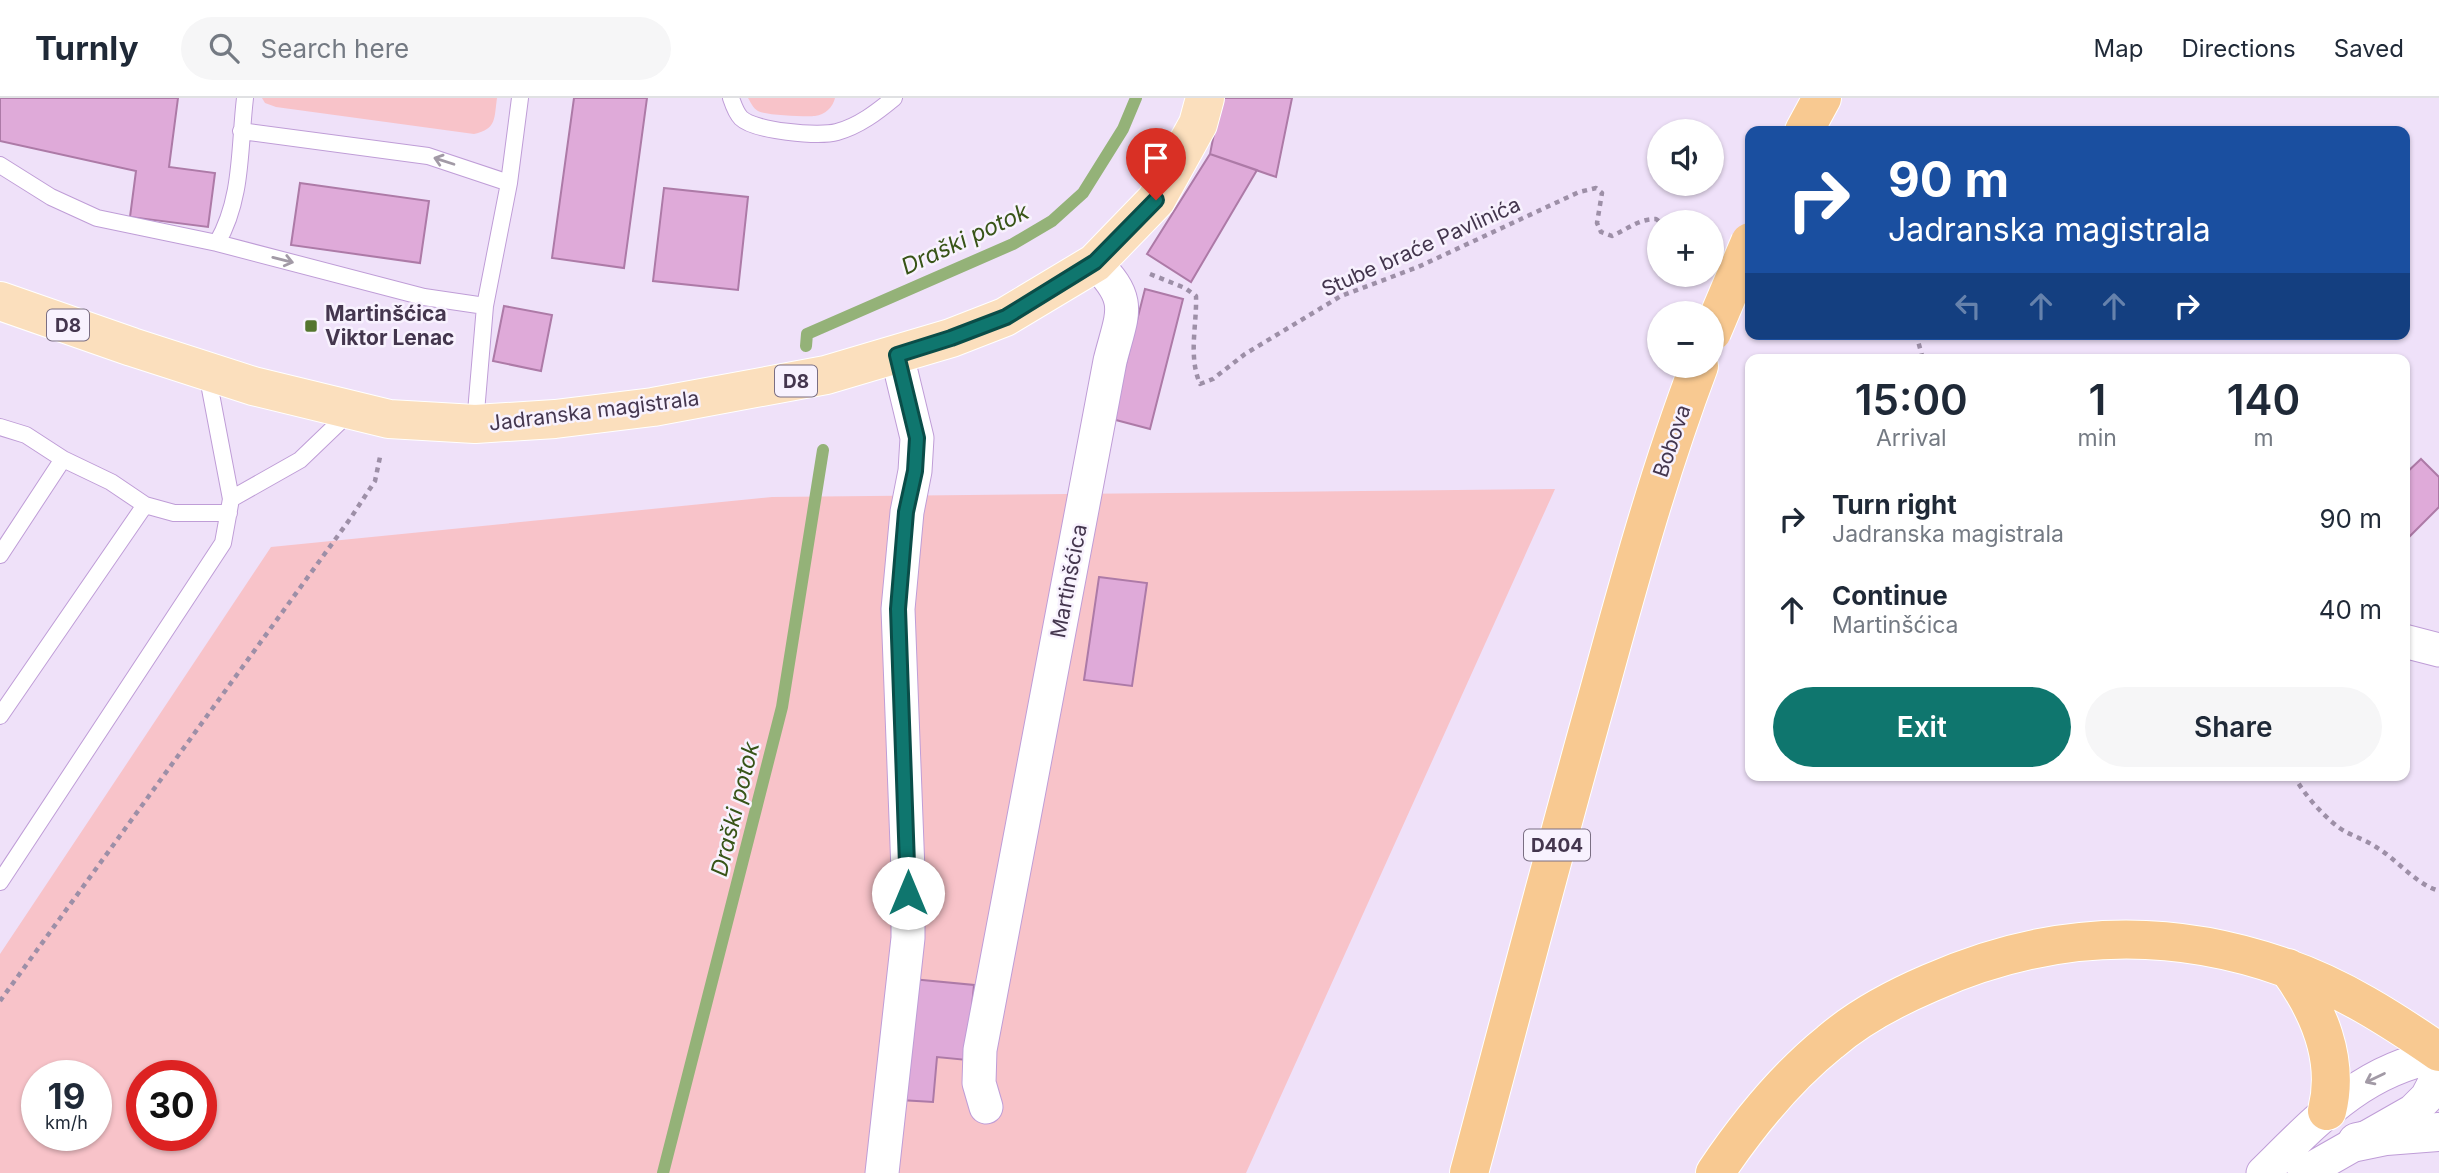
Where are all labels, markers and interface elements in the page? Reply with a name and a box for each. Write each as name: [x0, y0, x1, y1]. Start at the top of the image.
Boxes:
search box: [181, 17, 671, 80]
text: Turnly: [35, 28, 139, 68]
icon: search: [205, 29, 243, 67]
text: Search here: [261, 33, 409, 64]
text: Map: [2094, 34, 2143, 63]
text: Directions: [2181, 34, 2296, 63]
text: Saved: [2334, 34, 2404, 63]
map controls: [1647, 119, 1724, 378]
button: sound: [1647, 119, 1724, 196]
pin: [1126, 128, 1186, 200]
icon: arrive: [1137, 139, 1175, 177]
text: 90 m: [1888, 150, 2009, 209]
one-way arrow: [434, 154, 456, 167]
icon: right: [1773, 154, 1864, 245]
street label: Stube braće Pavlinića: [1318, 191, 1524, 302]
water label: Draški potok: [897, 197, 1034, 281]
button: +: [1647, 210, 1724, 287]
text: Jadranska magistrala: [1888, 210, 2211, 249]
one-way arrow: [271, 254, 294, 267]
icon: left: [1949, 287, 1987, 325]
icon: ahead: [2022, 287, 2060, 325]
icon: ahead: [2095, 287, 2133, 325]
icon: right: [2168, 287, 2206, 325]
place label: Martinšćica Viktor Lenac: [325, 301, 454, 350]
button: −: [1647, 301, 1724, 378]
road number: D8: [47, 310, 89, 341]
marker: Martinšćica Viktor Lenac: [303, 318, 319, 334]
road number: D8: [775, 366, 817, 396]
text: 15:00: [1855, 374, 1968, 425]
text: 1: [2088, 374, 2106, 425]
text: 140: [2227, 374, 2300, 425]
street label: Jadranska magistrala: [487, 385, 701, 436]
street label: Bobova: [1648, 401, 1696, 480]
text: Arrival: [1876, 424, 1947, 452]
text: min: [2078, 424, 2117, 452]
text: m: [2253, 424, 2274, 452]
text: Turn right: [1832, 489, 1957, 520]
icon: right: [1773, 500, 1811, 538]
text: 90 m: [2319, 503, 2382, 534]
text: Jadranska magistrala: [1832, 520, 2064, 548]
street label: Martinšćica: [1045, 522, 1092, 640]
text: Continue: [1832, 580, 1948, 611]
icon: ahead: [1773, 591, 1811, 629]
text: 40 m: [2319, 594, 2382, 625]
text: Martinšćica: [1832, 611, 1959, 639]
button: Exit: [1773, 687, 2071, 767]
button: Share: [2085, 687, 2382, 767]
water label: Draški potok: [705, 739, 765, 879]
road number: D404: [1524, 830, 1590, 860]
position arrow: [871, 856, 945, 930]
speed limit sign: 30: [126, 1060, 217, 1151]
one-way arrow: [2365, 1071, 2386, 1085]
text: 19: [48, 1075, 85, 1117]
text: km/h: [45, 1112, 88, 1133]

